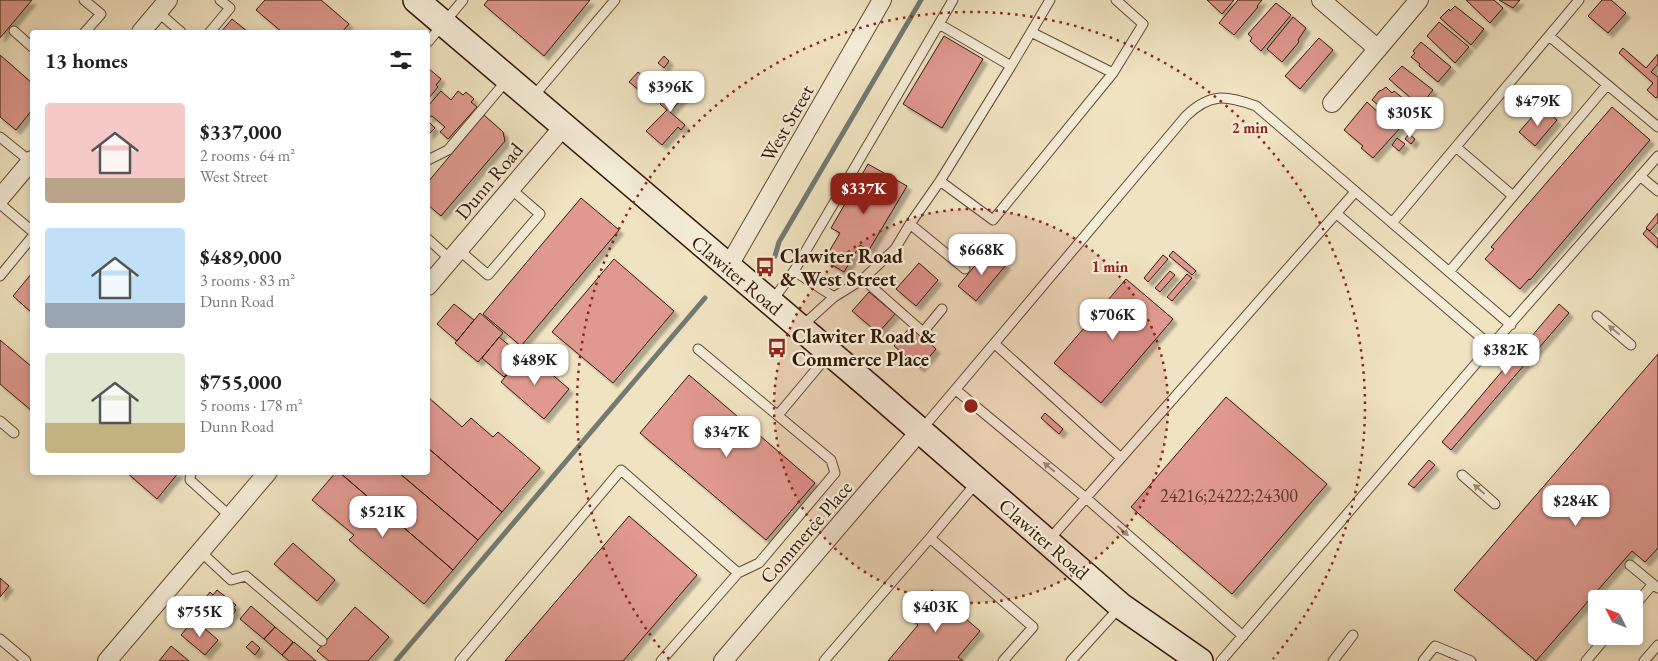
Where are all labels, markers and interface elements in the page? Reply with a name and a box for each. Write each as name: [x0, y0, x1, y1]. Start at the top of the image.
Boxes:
icon: filters: [387, 46, 415, 74]
text: 13 homes: [45, 47, 128, 74]
pin: $396K: [636, 70, 706, 113]
text: $396K: [649, 76, 693, 97]
street label: West Street: [755, 79, 820, 166]
pin: $479K: [1503, 84, 1573, 127]
text: $479K: [1516, 90, 1560, 111]
pin: $305K: [1375, 96, 1445, 139]
text: $305K: [1388, 102, 1432, 123]
text: $337,000: [200, 118, 282, 145]
text: 2 min: [1232, 118, 1269, 137]
icon: home: [85, 123, 145, 183]
street label: Dunn Road: [449, 137, 529, 225]
text: 2 rooms · 64 m²: [200, 145, 295, 166]
text: West Street: [200, 166, 268, 187]
pin: $337K: [829, 172, 899, 215]
text: $337K: [842, 178, 886, 199]
street label: Clawiter Road: [686, 229, 789, 321]
pin: $668K: [947, 234, 1017, 276]
text: $668K: [960, 239, 1004, 260]
text: $489,000: [200, 243, 282, 270]
place label: Clawiter Road & West Street: [780, 243, 903, 292]
icon: home: [85, 248, 145, 308]
bus stop icon: Clawiter Road & West Street: [754, 256, 776, 278]
text: 1 min: [1092, 257, 1129, 276]
text: 3 rooms · 83 m²: [200, 270, 295, 291]
text: Dunn Road: [200, 291, 274, 312]
pin: $706K: [1078, 298, 1148, 341]
text: $706K: [1091, 304, 1135, 325]
place label: Clawiter Road & Commerce Place: [792, 323, 936, 372]
one-way arrow: [1608, 325, 1621, 336]
pin: $382K: [1471, 334, 1541, 376]
bus stop icon: Clawiter Road & Commerce Place: [766, 337, 788, 359]
text: $382K: [1484, 339, 1528, 360]
pin: $489K: [500, 344, 570, 386]
text: $489K: [513, 349, 557, 370]
text: $755,000: [200, 368, 282, 395]
icon: home: [85, 373, 145, 433]
text: 5 rooms · 178 m²: [200, 395, 303, 416]
centre of rings: [962, 397, 980, 415]
text: Dunn Road: [200, 416, 274, 437]
pin: $347K: [692, 416, 762, 458]
text: $347K: [705, 421, 749, 442]
one-way arrow: [1043, 461, 1055, 473]
street label: Commerce Place: [754, 475, 858, 589]
house number: 24216;24222;24300: [1160, 484, 1298, 507]
one-way arrow: [1472, 484, 1485, 495]
pin: $284K: [1541, 484, 1611, 527]
text: $284K: [1554, 490, 1598, 511]
street label: Clawiter Road: [993, 493, 1095, 586]
pin: $521K: [348, 496, 418, 538]
text: $521K: [361, 501, 405, 522]
one-way arrow: [1116, 525, 1129, 536]
pin: $403K: [901, 590, 971, 633]
north arrow: [1588, 590, 1642, 645]
map controls: [1588, 590, 1643, 645]
pin: $755K: [165, 596, 235, 638]
text: $403K: [914, 596, 958, 617]
text: $755K: [178, 601, 222, 622]

